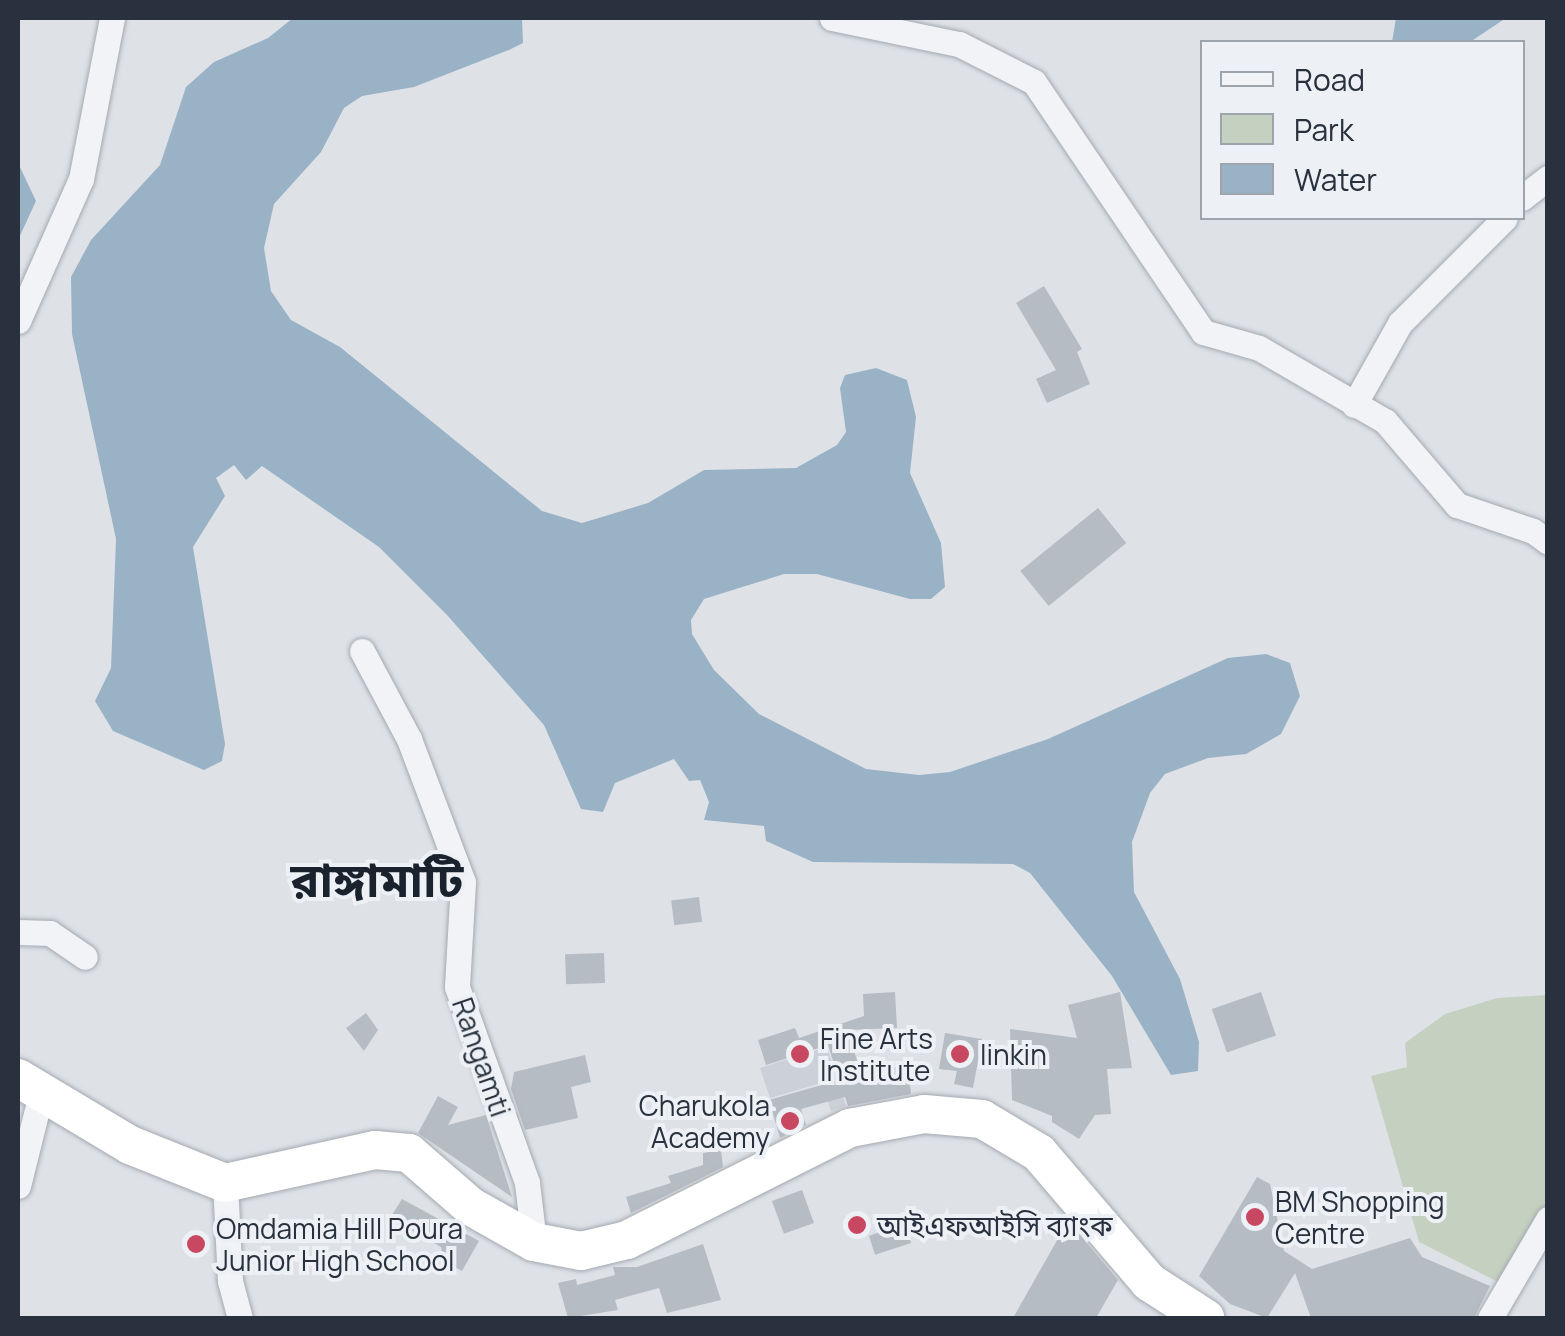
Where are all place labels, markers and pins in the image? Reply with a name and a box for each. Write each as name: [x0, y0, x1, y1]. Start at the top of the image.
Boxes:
place label: Fine Arts Institute: [820, 1021, 933, 1087]
place label: linkin: [980, 1037, 1047, 1071]
marker: Fine Arts Institute: [789, 1043, 811, 1065]
marker: linkin: [949, 1043, 971, 1065]
place label: Charukola Academy: [639, 1088, 770, 1154]
marker: Charukola Academy: [779, 1110, 801, 1132]
place label: BM Shopping Centre: [1275, 1184, 1445, 1250]
marker: BM Shopping Centre: [1244, 1206, 1266, 1228]
place label: আইএফআইসি ব্যাংক: [877, 1208, 1113, 1242]
place label: Omdamia Hill Poura Junior High School: [216, 1211, 463, 1277]
marker: আইএফআইসি ব্যাংক: [846, 1214, 868, 1236]
marker: Omdamia Hill Poura Junior High School: [185, 1233, 207, 1255]

